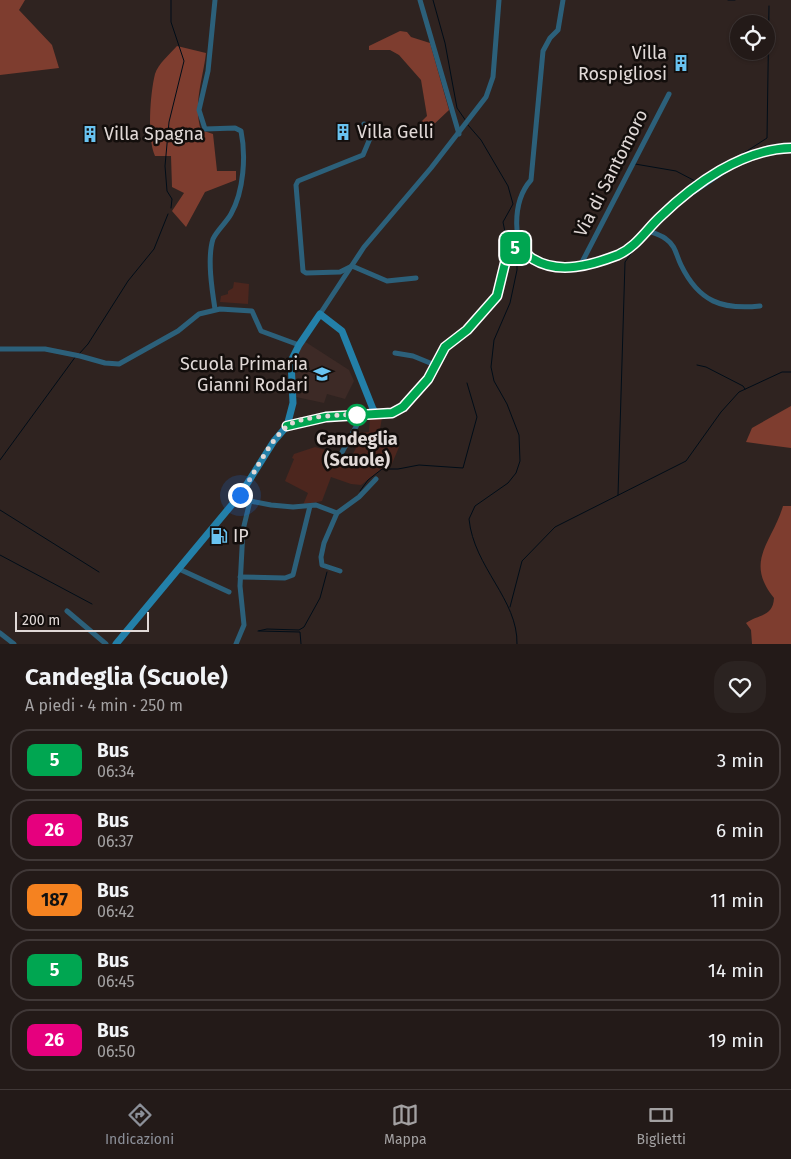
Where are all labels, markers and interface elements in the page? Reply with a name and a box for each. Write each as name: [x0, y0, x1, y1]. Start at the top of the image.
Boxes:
map controls: [730, 15, 775, 60]
button: locate: [730, 15, 775, 60]
place label: Villa Rospigliosi: [578, 42, 667, 85]
building icon: Villa Rospigliosi: [671, 53, 691, 73]
street label: Via di Santomoro: [569, 106, 653, 240]
place label: Villa Gelli: [357, 121, 434, 143]
building icon: Villa Gelli: [333, 122, 353, 142]
place label: Villa Spagna: [104, 123, 204, 145]
building icon: Villa Spagna: [80, 124, 100, 144]
line badge: 5: [499, 232, 531, 264]
text: 5: [510, 237, 520, 259]
place label: Scuola Primaria Gianni Rodari: [180, 353, 308, 396]
school or university icon: Scuola Primaria Gianni Rodari: [312, 364, 332, 384]
marker: Candeglia (Scuole): [346, 404, 368, 426]
place label: Candeglia (Scuole): [316, 428, 398, 471]
your location: [228, 483, 253, 508]
place label: IP: [233, 525, 249, 547]
fuel station icon: IP: [209, 526, 229, 546]
scale bar: [15, 609, 149, 632]
text: 200 m: [22, 612, 60, 629]
button: heart: [714, 661, 766, 713]
text: Candeglia (Scuole): [25, 663, 228, 691]
text: A piedi · 4 min · 250 m: [25, 696, 183, 715]
text: Bus: [97, 739, 129, 762]
text: 5: [50, 749, 59, 771]
text: 3 min: [717, 749, 764, 772]
text: 06:34: [97, 762, 135, 781]
text: Bus: [97, 809, 129, 832]
text: 26: [45, 819, 64, 841]
text: 6 min: [716, 819, 764, 842]
text: 06:37: [97, 832, 133, 851]
text: Bus: [97, 879, 129, 902]
text: 187: [41, 889, 68, 911]
text: 11 min: [710, 889, 764, 912]
text: 06:42: [97, 902, 134, 921]
text: Bus: [97, 949, 129, 972]
text: 5: [50, 959, 59, 981]
text: 14 min: [708, 959, 764, 982]
text: 06:45: [97, 972, 135, 991]
text: Bus: [97, 1019, 129, 1042]
text: 26: [45, 1029, 64, 1051]
text: 19 min: [708, 1029, 764, 1052]
text: 06:50: [97, 1042, 135, 1061]
tab: Indicazioni: [105, 1101, 174, 1148]
tab: Mappa: [384, 1101, 427, 1148]
tab: Biglietti: [637, 1101, 686, 1148]

